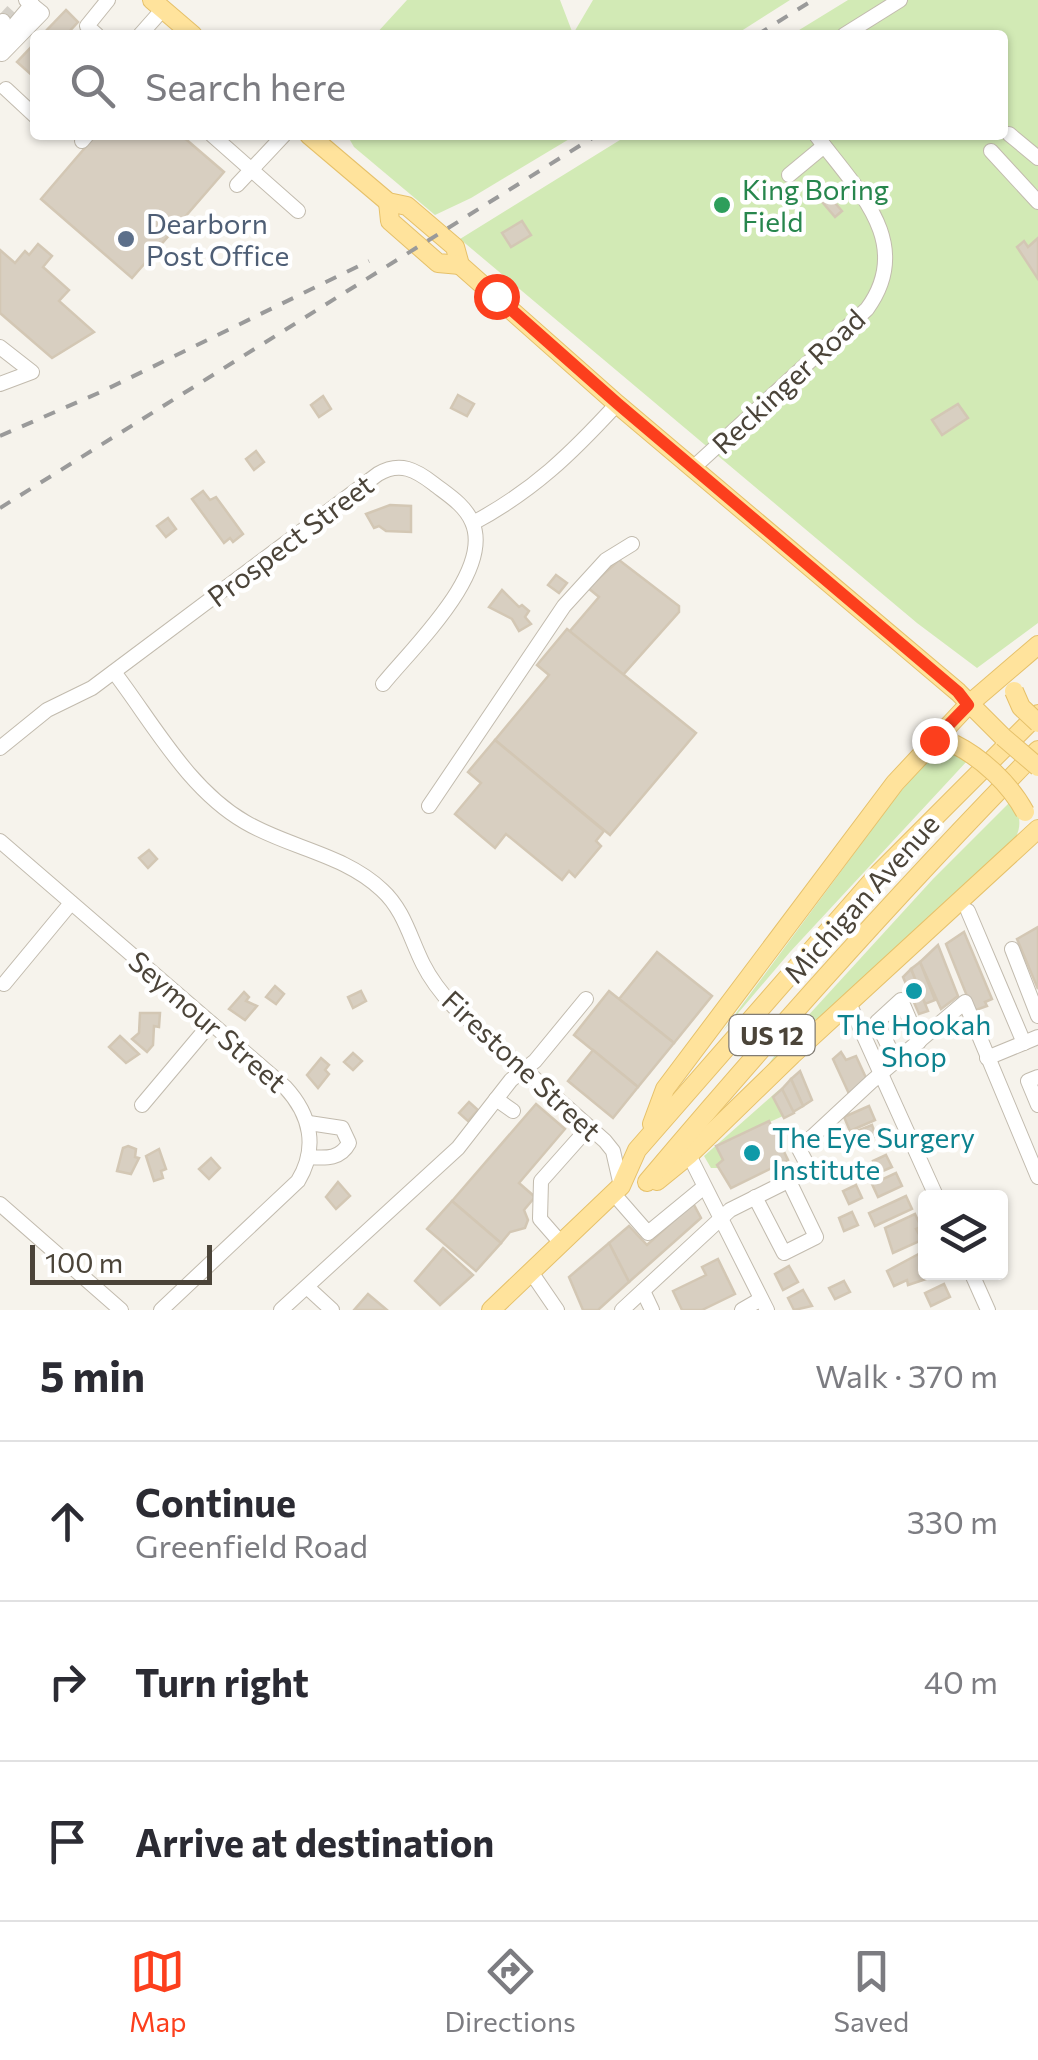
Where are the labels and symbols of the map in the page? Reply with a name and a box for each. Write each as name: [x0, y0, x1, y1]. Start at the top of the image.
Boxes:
place label: King Boring Field: [742, 172, 889, 238]
marker: King Boring Field: [711, 194, 733, 216]
place label: Dearborn Post Office: [146, 206, 289, 272]
marker: Dearborn Post Office: [115, 228, 137, 250]
route start: [474, 274, 520, 320]
street label: Reckinger Road: [705, 302, 871, 460]
street label: Prospect Street: [200, 467, 380, 613]
route end: [912, 718, 958, 764]
street label: Michigan Avenue: [776, 807, 946, 989]
street label: Seymour Street: [122, 943, 294, 1099]
marker: The Hookah Shop: [903, 980, 925, 1002]
street label: Firestone Street: [436, 983, 608, 1147]
place label: The Hookah Shop: [837, 1007, 991, 1073]
road number: US 12: [730, 1015, 814, 1055]
place label: The Eye Surgery Institute: [772, 1120, 975, 1186]
marker: The Eye Surgery Institute: [741, 1142, 763, 1164]
scale bar: [30, 1240, 212, 1284]

